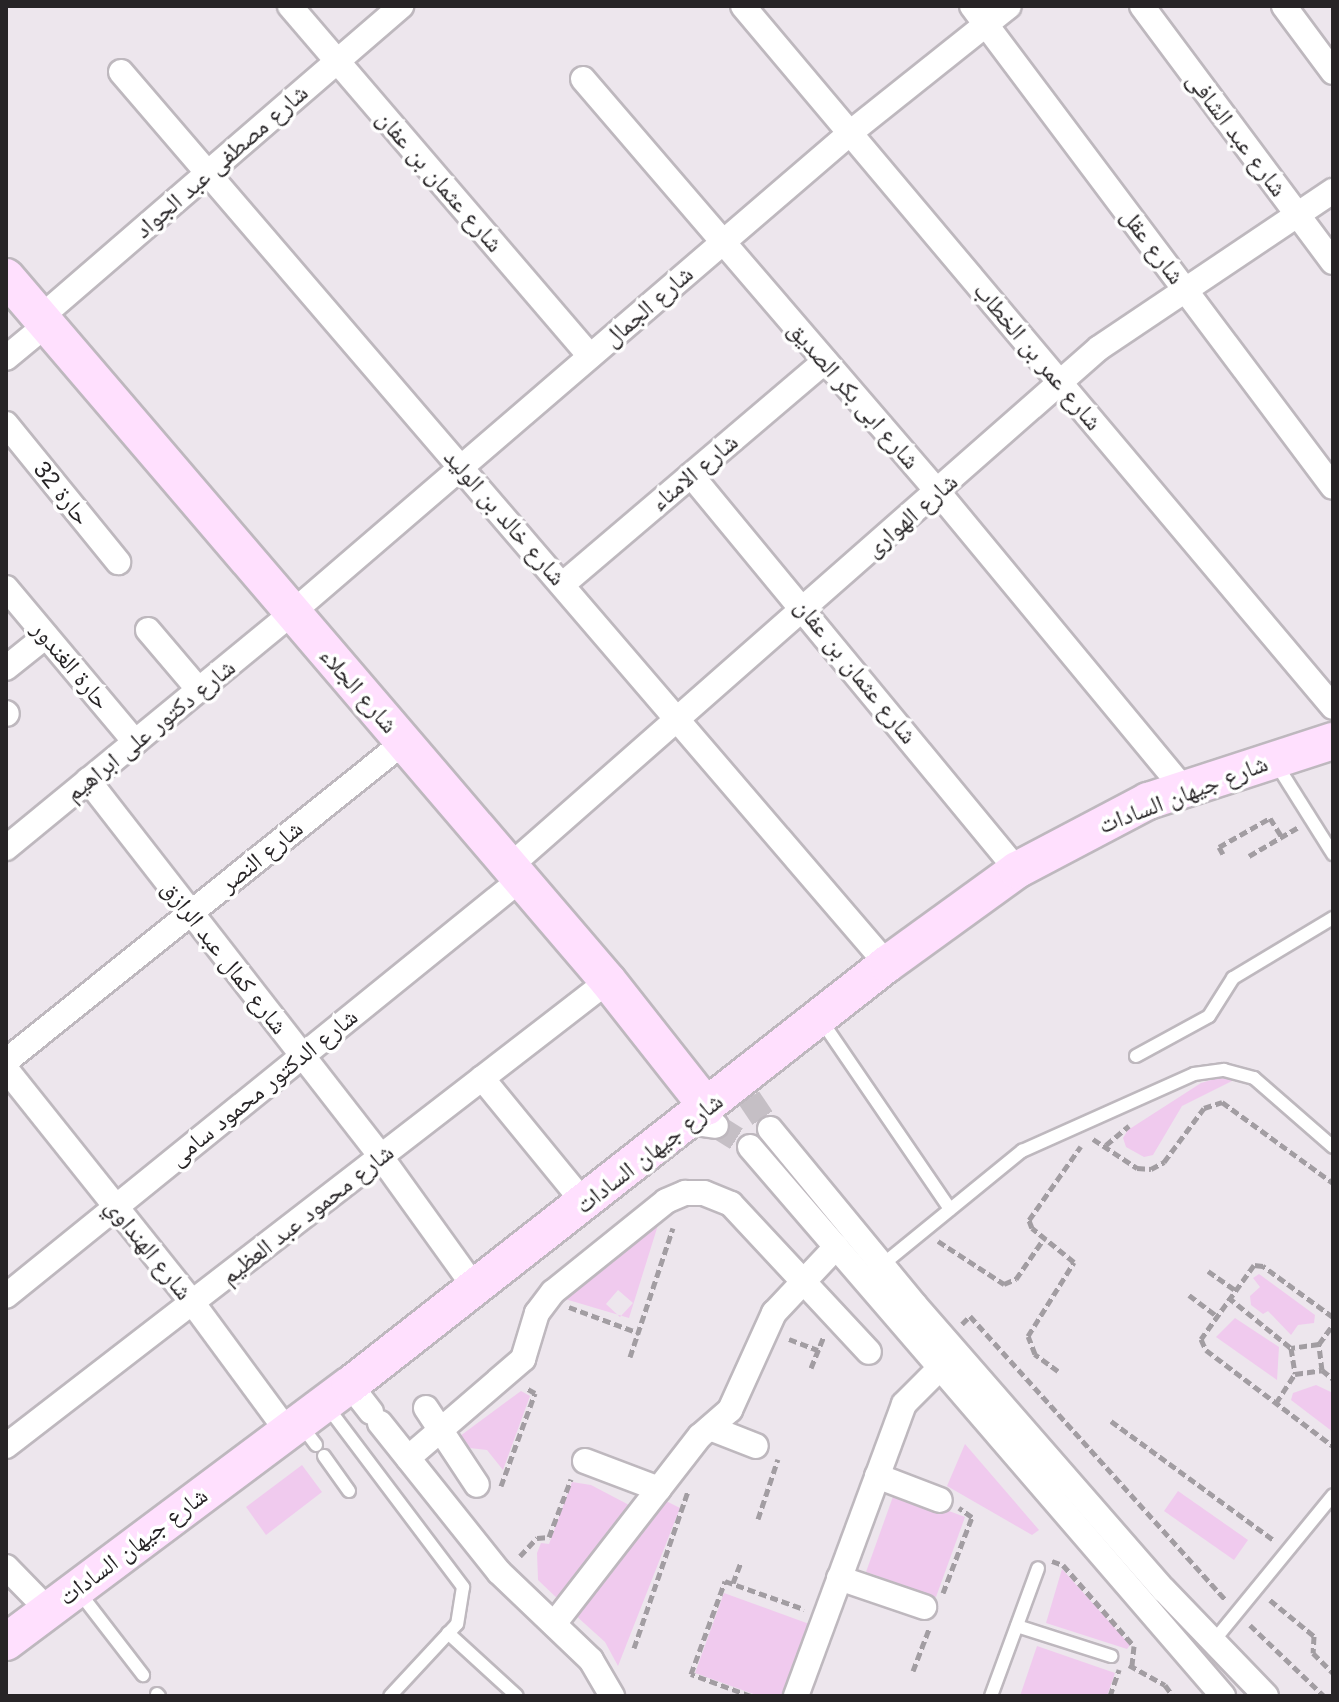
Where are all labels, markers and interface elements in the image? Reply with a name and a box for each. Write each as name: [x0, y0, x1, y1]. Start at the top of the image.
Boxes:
street label: شارع عبد الشافى: [1181, 66, 1293, 202]
street label: شارع مصطفى عبد الجواد: [128, 78, 314, 244]
street label: شارع عثمان بن عفان: [371, 104, 509, 258]
street label: شارع عقل: [1115, 202, 1191, 290]
street label: شارع الجمال: [597, 259, 699, 353]
street label: شارع عمر بن الخطاب: [968, 276, 1108, 436]
street label: شارع ابى بكر الصديق: [782, 315, 926, 475]
street label: شارع الامناء: [645, 427, 743, 517]
street label: شارع خالد بن الوليد: [438, 443, 572, 591]
street label: حارة 32: [28, 455, 96, 531]
street label: شارع الهوارى: [859, 467, 963, 563]
street label: شارع عثمان بن عفان: [789, 593, 923, 749]
street label: حارة الغندور: [26, 615, 116, 715]
street label: شارع الجلاء: [314, 641, 404, 739]
street label: شارع دكتور على ابراهيم: [59, 653, 241, 807]
street label: شارع جيهان السادات: [1094, 748, 1272, 840]
street label: شارع النصر: [214, 814, 308, 898]
street label: شارع كمال عبد الرازق: [156, 874, 294, 1040]
street label: شارع الدكتور محمود سامى: [163, 1002, 363, 1172]
street label: شارع جيهان السادات: [570, 1087, 728, 1219]
street label: شارع محمود عبد العظيم: [215, 1138, 399, 1290]
street label: شارع الهنداوي: [99, 1192, 199, 1306]
street label: شارع جيهان السادات: [53, 1481, 213, 1611]

